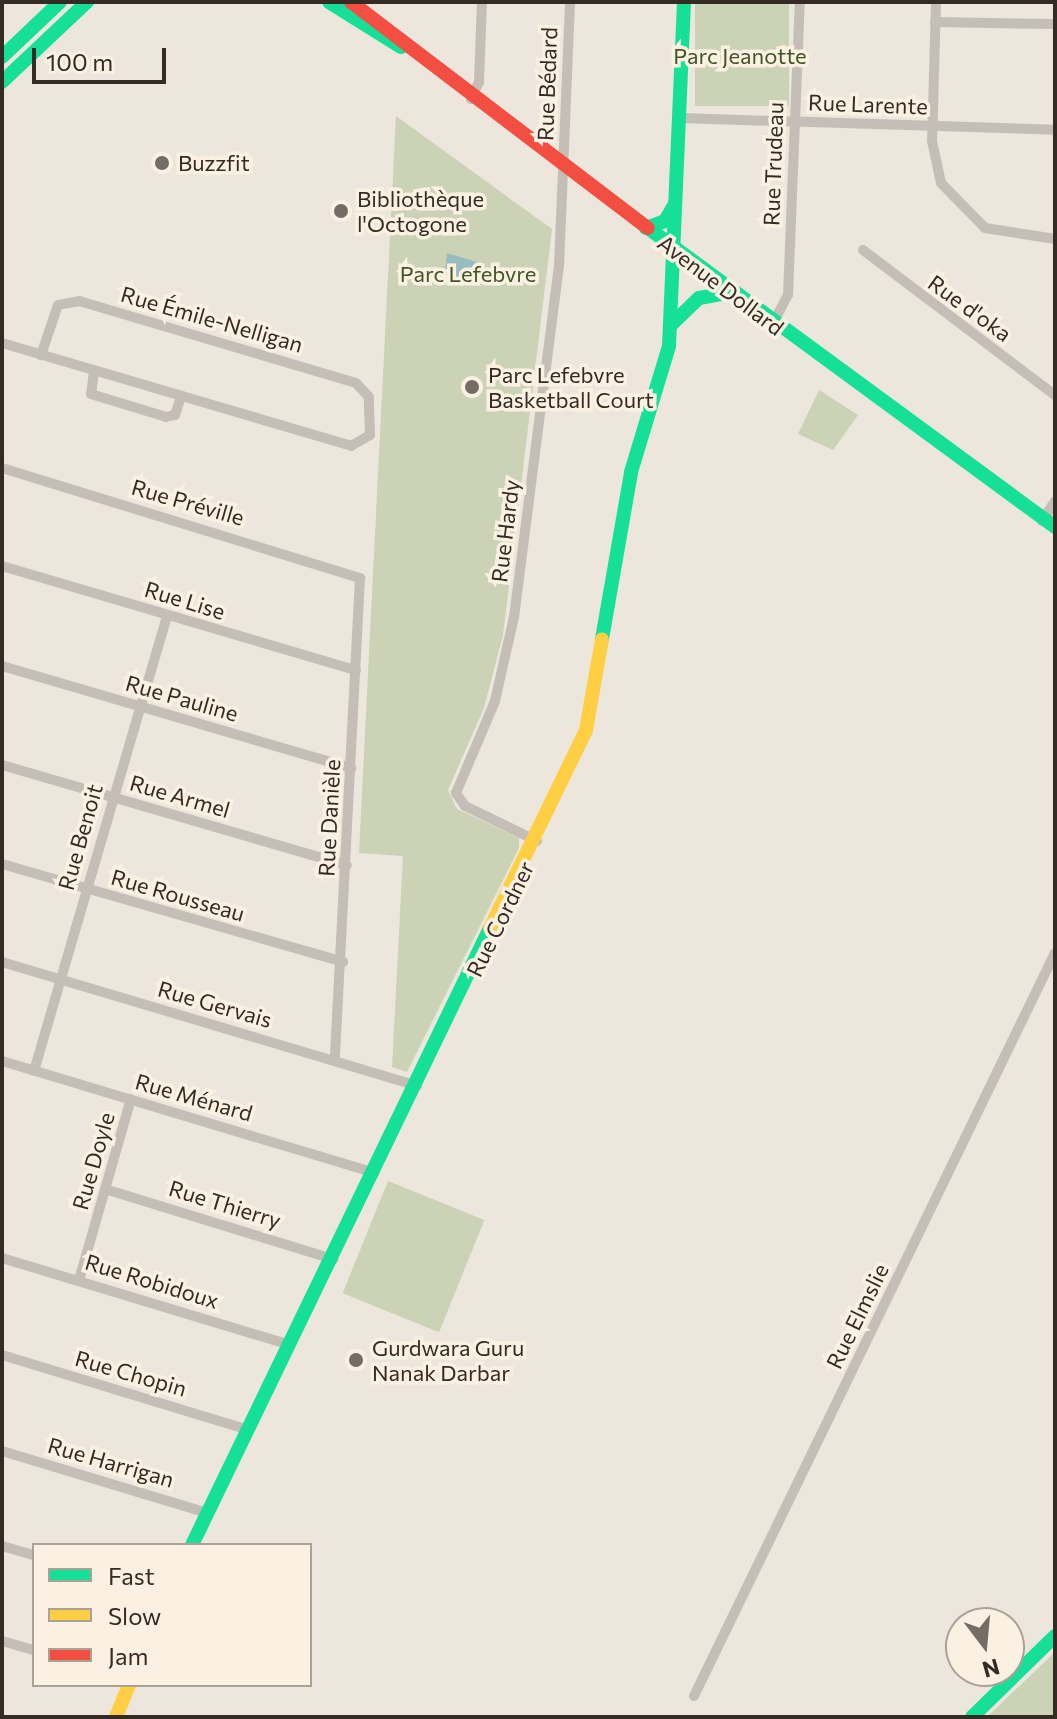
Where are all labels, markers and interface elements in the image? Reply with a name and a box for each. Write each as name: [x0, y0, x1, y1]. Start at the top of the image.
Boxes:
street label: Rue Bédard: [532, 27, 562, 141]
scale bar: [36, 32, 170, 82]
park label: Parc Jeanotte: [673, 43, 807, 69]
text: 100 m: [46, 47, 113, 76]
street label: Rue Larente: [808, 89, 928, 119]
street label: Rue Trudeau: [758, 101, 788, 227]
place label: Buzzfit: [178, 150, 250, 176]
marker: Buzzfit: [153, 154, 171, 172]
place label: Bibliothèque l'Octogone: [357, 185, 484, 236]
marker: Bibliothèque l'Octogone: [332, 202, 350, 220]
street label: Avenue Dollard: [653, 229, 789, 341]
park label: Parc Lefebvre: [400, 261, 536, 287]
street label: Rue d'oka: [923, 269, 1017, 347]
street label: Rue Émile-Nelligan: [118, 280, 306, 358]
place label: Parc Lefebvre Basketball Court: [488, 361, 654, 412]
marker: Parc Lefebvre Basketball Court: [463, 378, 481, 396]
street label: Rue Préville: [129, 473, 247, 531]
street label: Rue Hardy: [486, 478, 524, 584]
street label: Rue Lise: [142, 575, 228, 625]
street label: Rue Pauline: [123, 669, 241, 727]
street label: Rue Danièle: [313, 759, 345, 877]
street label: Rue Armel: [127, 769, 233, 823]
street label: Rue Benoit: [52, 781, 108, 893]
street label: Rue Cordner: [461, 857, 539, 981]
street label: Rue Rousseau: [108, 863, 248, 927]
street label: Rue Gervais: [155, 975, 275, 1033]
street label: Rue Ménard: [132, 1068, 256, 1126]
street label: Rue Doyle: [66, 1109, 120, 1213]
street label: Rue Thierry: [166, 1174, 284, 1234]
street label: Rue Robidoux: [82, 1248, 222, 1314]
street label: Rue Elmslie: [820, 1259, 894, 1373]
place label: Gurdwara Guru Nanak Darbar: [372, 1334, 524, 1386]
street label: Rue Chopin: [72, 1344, 190, 1402]
marker: Gurdwara Guru Nanak Darbar: [347, 1351, 365, 1369]
street label: Rue Harrigan: [45, 1431, 177, 1493]
legend: [32, 1543, 312, 1687]
text: Fast: [108, 1561, 155, 1590]
text: Slow: [108, 1601, 161, 1630]
north arrow: [945, 1607, 1025, 1687]
text: Jam: [108, 1641, 148, 1670]
text: N: [980, 1653, 1003, 1684]

